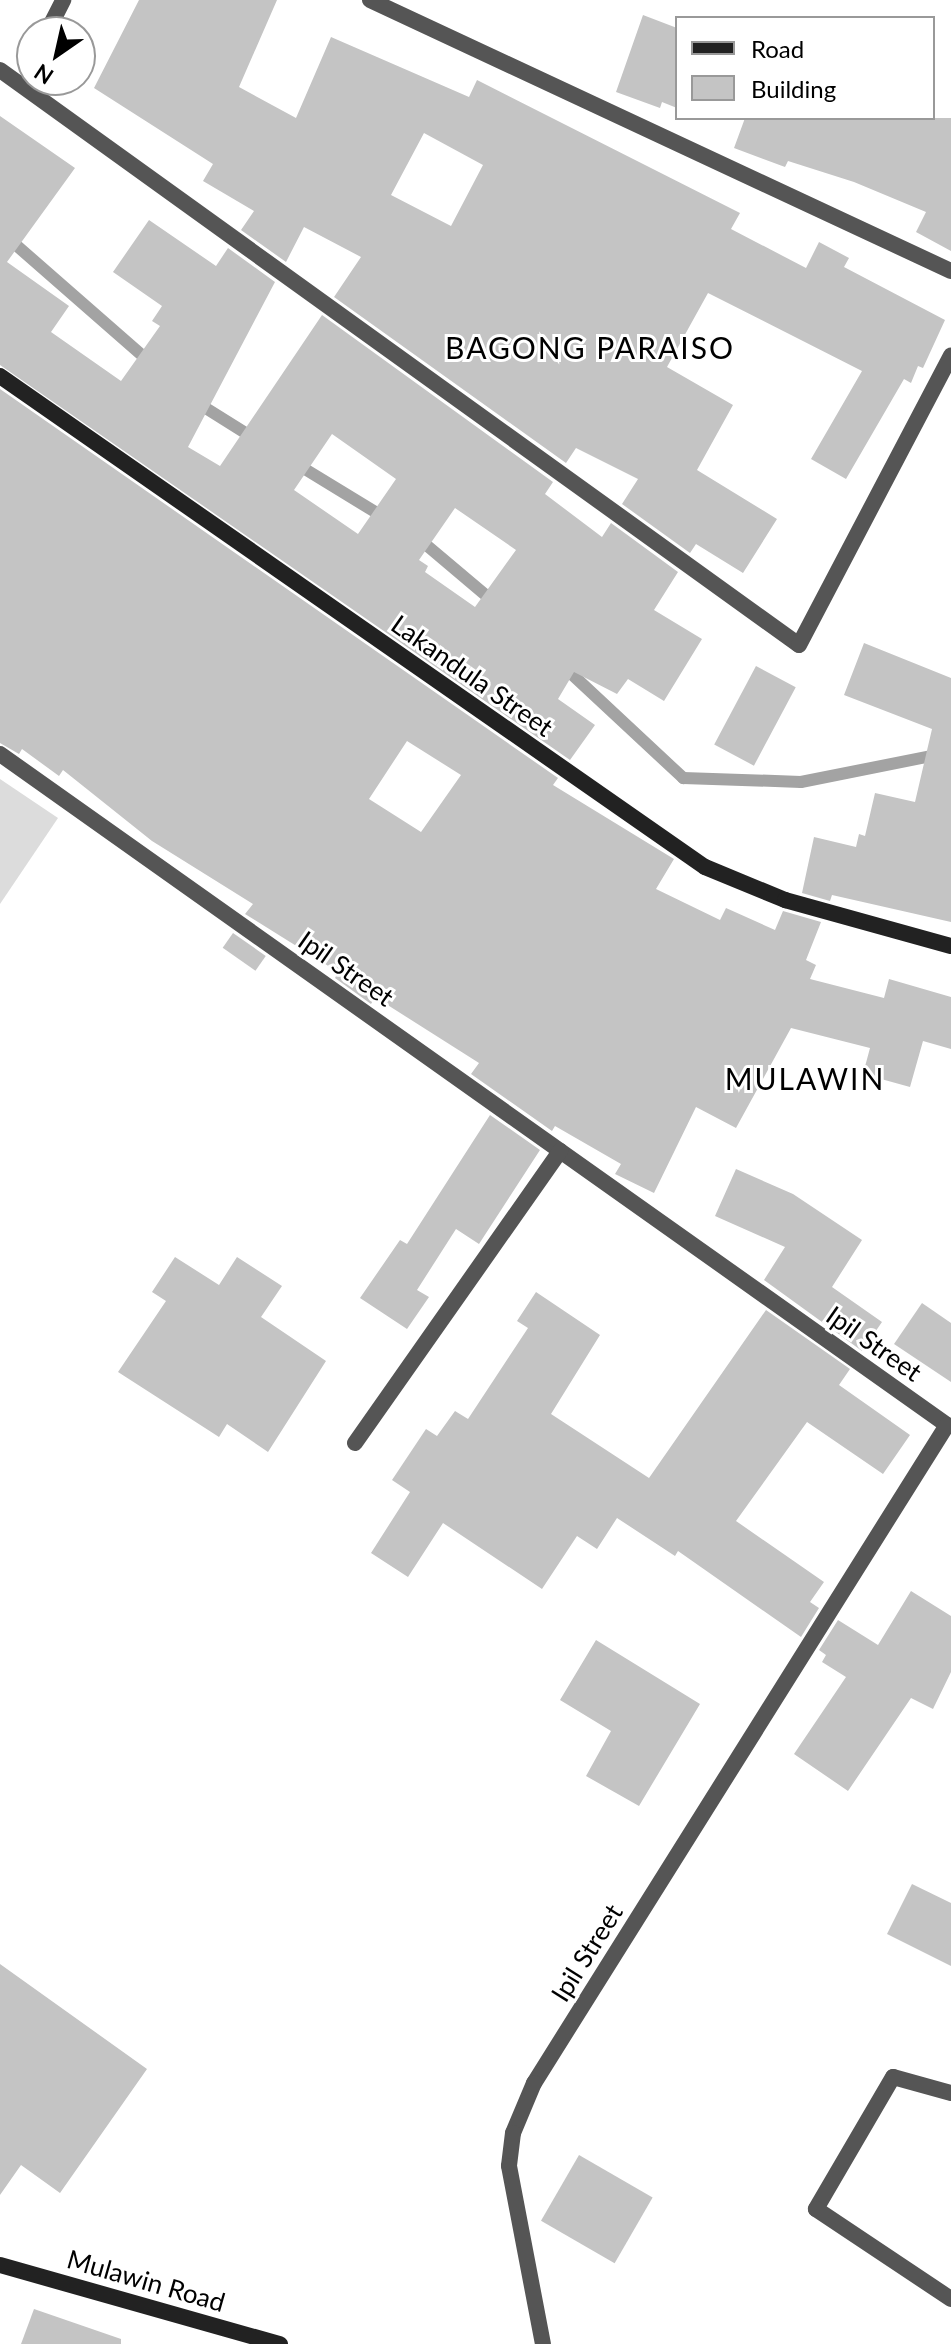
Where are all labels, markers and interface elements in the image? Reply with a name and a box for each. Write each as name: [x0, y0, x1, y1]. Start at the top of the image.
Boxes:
north arrow: [16, 16, 96, 96]
legend: [675, 16, 935, 120]
text: Road: [751, 34, 804, 63]
text: N: [29, 59, 58, 91]
text: Building: [751, 74, 836, 103]
district label: BAGONG PARAISO: [445, 329, 735, 365]
street label: Lakandula Street: [385, 609, 559, 743]
street label: Ipil Street: [292, 925, 400, 1013]
district label: MULAWIN: [725, 1060, 885, 1096]
street label: Ipil Street: [820, 1300, 928, 1388]
street label: Ipil Street: [545, 1898, 629, 2008]
street label: Mulawin Road: [63, 2244, 229, 2318]

